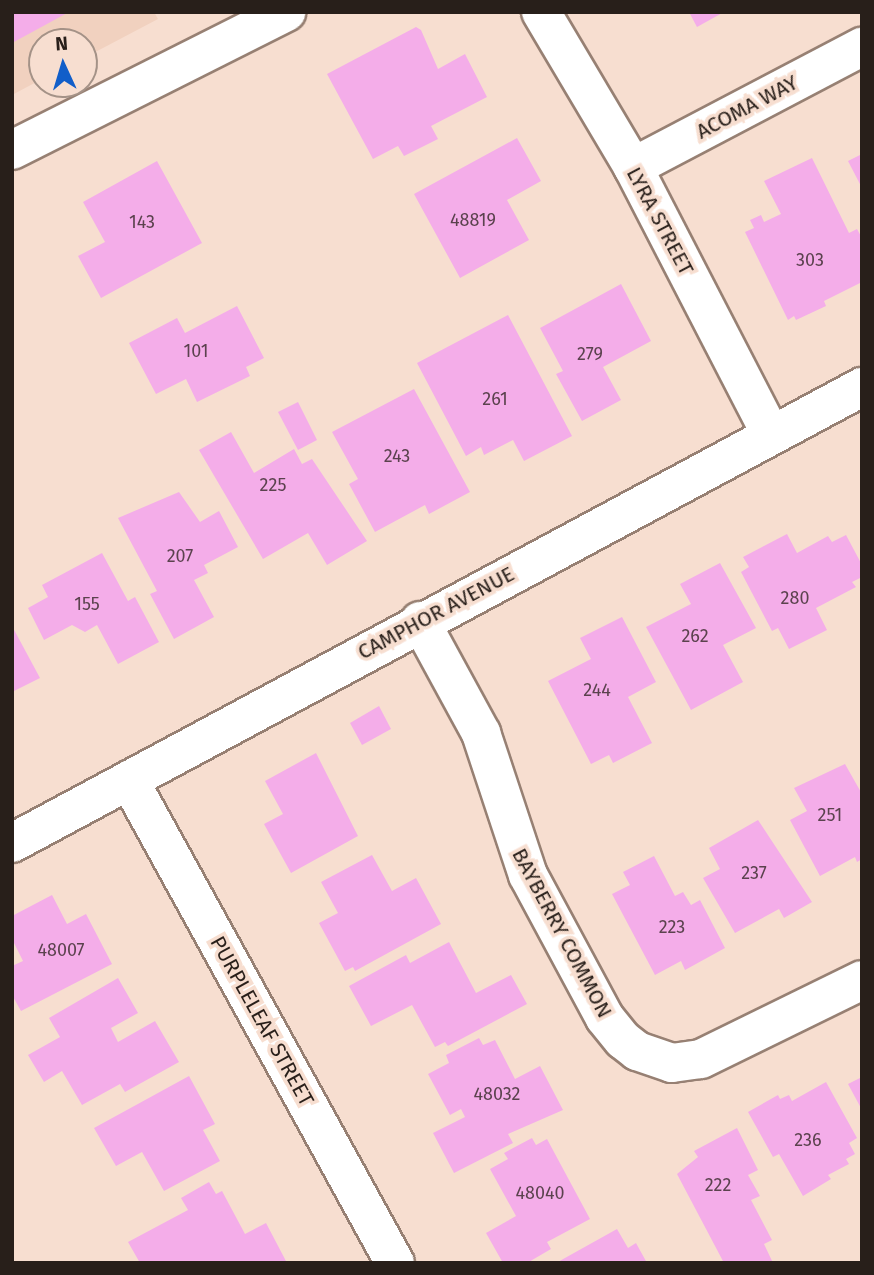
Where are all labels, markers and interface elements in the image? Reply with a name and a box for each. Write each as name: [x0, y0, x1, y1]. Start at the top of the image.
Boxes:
north arrow: [28, 28, 98, 98]
text: N: [55, 32, 69, 55]
street label: ACOMA WAY: [692, 70, 802, 144]
street label: LYRA STREET: [621, 163, 699, 279]
house number: 48819: [450, 209, 496, 231]
house number: 143: [129, 211, 155, 233]
house number: 303: [796, 249, 824, 271]
house number: 101: [183, 340, 209, 362]
house number: 279: [577, 343, 603, 365]
house number: 261: [482, 388, 508, 410]
house number: 243: [384, 445, 410, 467]
house number: 225: [260, 474, 286, 496]
house number: 207: [167, 545, 193, 567]
street label: CAMPHOR AVENUE: [353, 561, 519, 665]
house number: 280: [781, 587, 809, 609]
house number: 155: [74, 593, 100, 615]
house number: 262: [681, 625, 709, 647]
house number: 244: [583, 679, 611, 701]
house number: 251: [818, 804, 842, 826]
street label: BAYBERRY COMMON: [507, 844, 617, 1022]
house number: 237: [741, 862, 767, 884]
house number: 223: [659, 916, 685, 938]
street label: PURPLELEAF STREET: [205, 932, 319, 1110]
house number: 48007: [37, 939, 85, 961]
house number: 48032: [473, 1083, 521, 1105]
house number: 236: [794, 1129, 822, 1151]
house number: 222: [705, 1174, 731, 1196]
house number: 48040: [515, 1182, 565, 1204]

